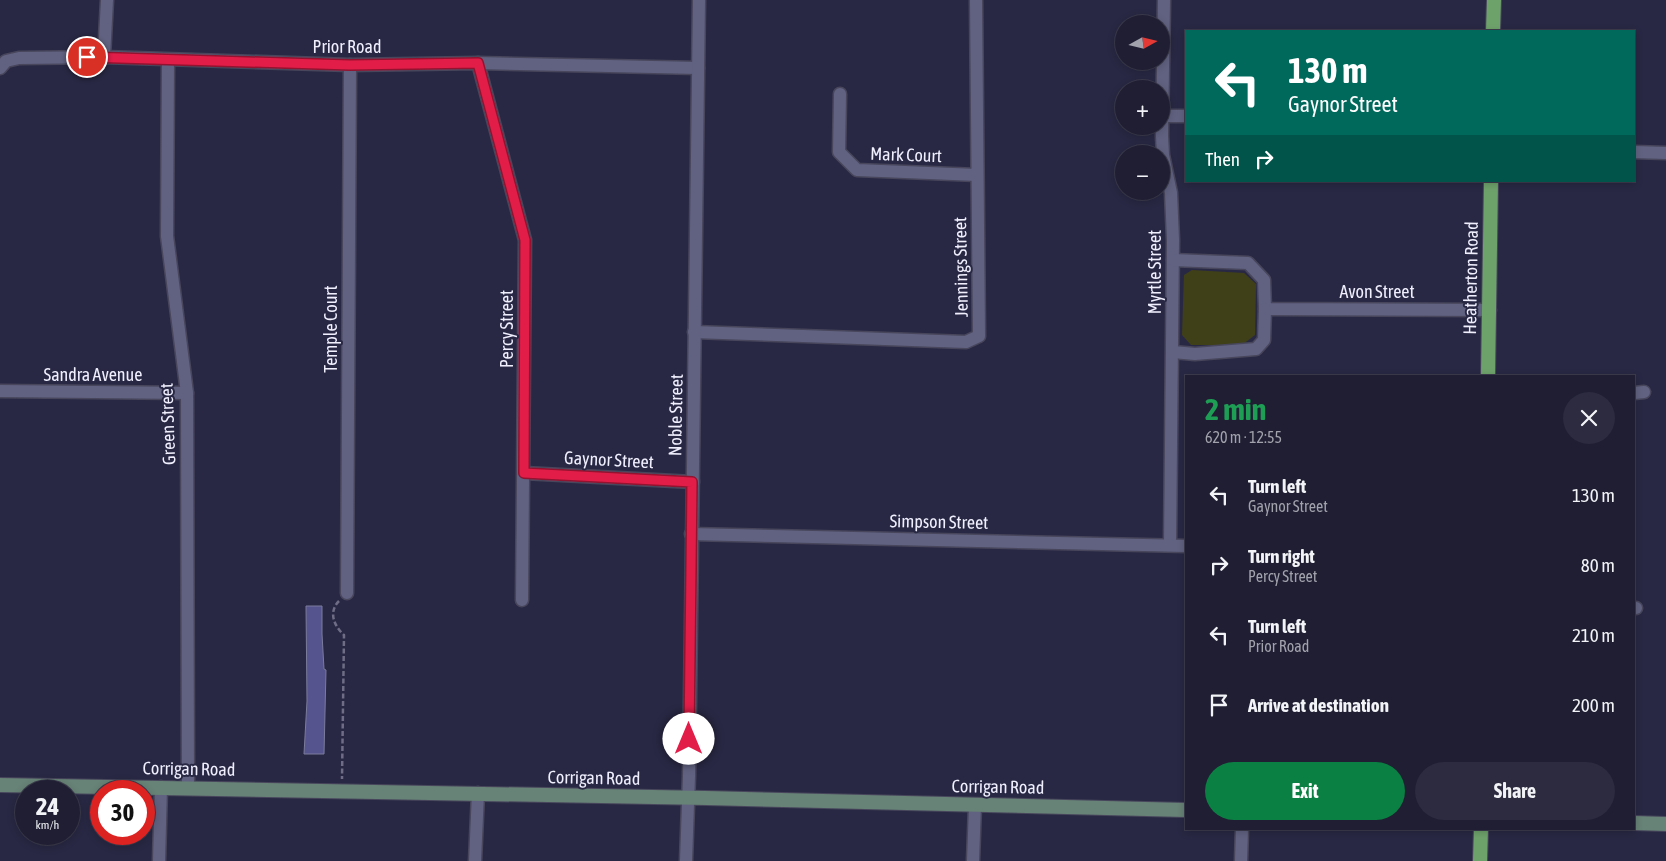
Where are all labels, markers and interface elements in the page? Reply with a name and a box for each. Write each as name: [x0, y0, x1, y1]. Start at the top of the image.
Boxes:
north arrow: [1115, 15, 1170, 70]
map controls: [1115, 15, 1170, 200]
pin: [66, 36, 108, 78]
street label: Prior Road: [313, 36, 381, 57]
icon: arrive: [73, 43, 101, 71]
icon: left: [1205, 50, 1270, 115]
text: 130 m: [1288, 50, 1367, 90]
button: +: [1115, 80, 1170, 135]
text: Gaynor Street: [1288, 91, 1398, 117]
street label: Mark Court: [870, 143, 942, 166]
button: −: [1115, 145, 1170, 200]
icon: right: [1250, 145, 1278, 173]
text: Then: [1205, 148, 1240, 170]
street label: Jennings Street: [949, 217, 972, 317]
street label: Heatherton Road: [1459, 221, 1482, 335]
street label: Myrtle Street: [1144, 230, 1165, 314]
street label: Avon Street: [1339, 281, 1415, 302]
street label: Temple Court: [320, 285, 341, 373]
street label: Percy Street: [496, 290, 517, 368]
street label: Sandra Avenue: [44, 364, 142, 385]
street label: Noble Street: [664, 374, 687, 456]
street label: Green Street: [156, 383, 179, 465]
text: 2 min: [1205, 392, 1266, 426]
button: close: [1563, 392, 1615, 444]
text: 620 m · 12:55: [1205, 428, 1282, 446]
street label: Gaynor Street: [564, 447, 654, 472]
text: Turn left: [1248, 475, 1306, 497]
icon: left: [1205, 481, 1233, 509]
text: 130 m: [1572, 484, 1615, 506]
text: Gaynor Street: [1248, 497, 1328, 515]
street label: Simpson Street: [889, 510, 989, 533]
text: Turn right: [1248, 545, 1315, 567]
icon: right: [1205, 551, 1233, 579]
text: 80 m: [1581, 554, 1615, 576]
text: Percy Street: [1248, 567, 1317, 585]
text: Turn left: [1248, 615, 1306, 637]
icon: left: [1205, 621, 1233, 649]
text: 210 m: [1572, 624, 1615, 646]
text: Prior Road: [1248, 637, 1309, 655]
icon: arrive: [1205, 691, 1233, 719]
text: Arrive at destination: [1248, 694, 1389, 716]
text: 200 m: [1572, 694, 1615, 716]
position arrow: [662, 712, 714, 764]
street label: Corrigan Road: [143, 757, 236, 780]
button: Exit: [1205, 762, 1405, 820]
button: Share: [1415, 762, 1615, 820]
street label: Corrigan Road: [548, 766, 641, 789]
street label: Corrigan Road: [952, 775, 1045, 798]
speed limit sign: 30: [90, 780, 155, 845]
text: 24: [36, 792, 59, 820]
text: km/h: [36, 818, 59, 832]

